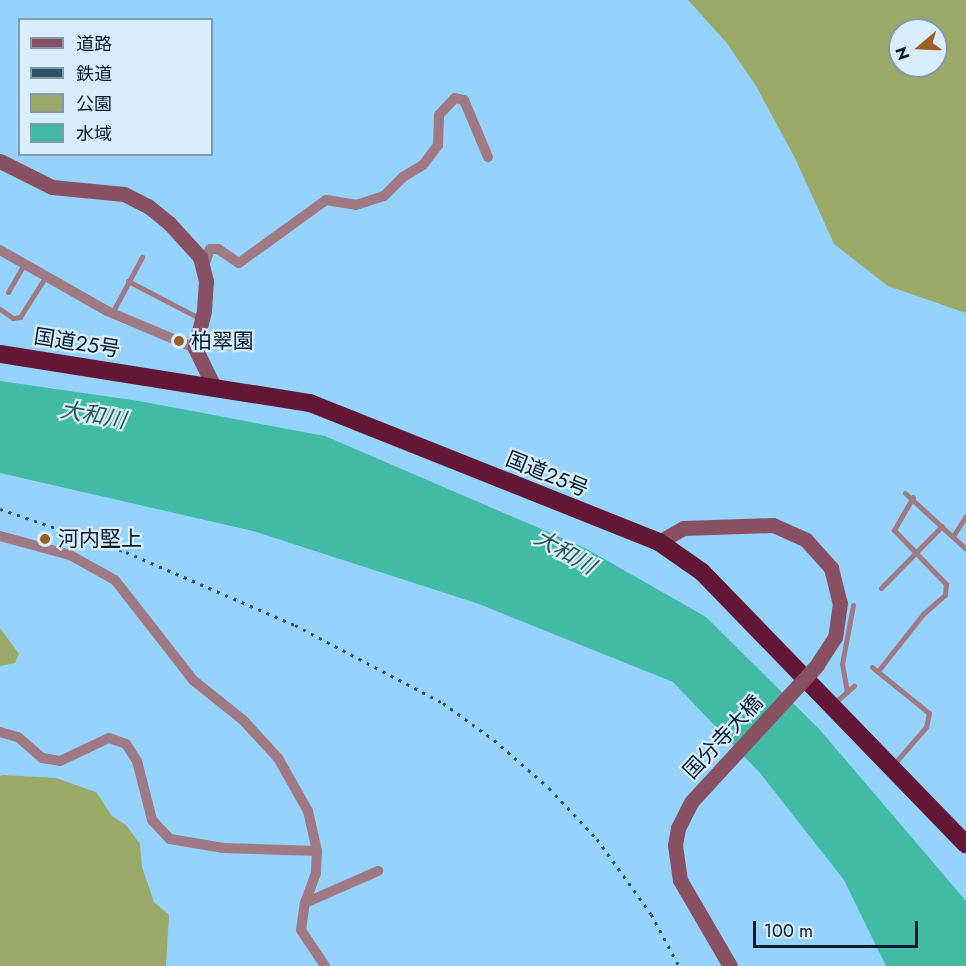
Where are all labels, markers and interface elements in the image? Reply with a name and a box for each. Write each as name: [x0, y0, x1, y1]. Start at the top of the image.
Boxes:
legend: [18, 18, 213, 156]
north arrow: [888, 18, 948, 78]
text: 道路: [76, 31, 112, 57]
text: N: [889, 44, 915, 63]
text: 鉄道: [76, 61, 112, 87]
text: 公園: [76, 91, 112, 117]
text: 水域: [76, 121, 112, 147]
street label: 国道25号: [32, 324, 122, 362]
place label: 柏翠園: [191, 328, 254, 354]
marker: 柏翠園: [172, 334, 186, 348]
water label: 大和川: [58, 396, 128, 434]
street label: 国道25号: [502, 446, 592, 502]
water label: 大和川: [530, 524, 600, 580]
place label: 河内堅上: [58, 526, 142, 552]
marker: 河内堅上: [36, 530, 54, 548]
street label: 国分寺大橋: [678, 690, 768, 784]
scale bar: [756, 909, 921, 947]
text: 100 m: [764, 918, 813, 944]

